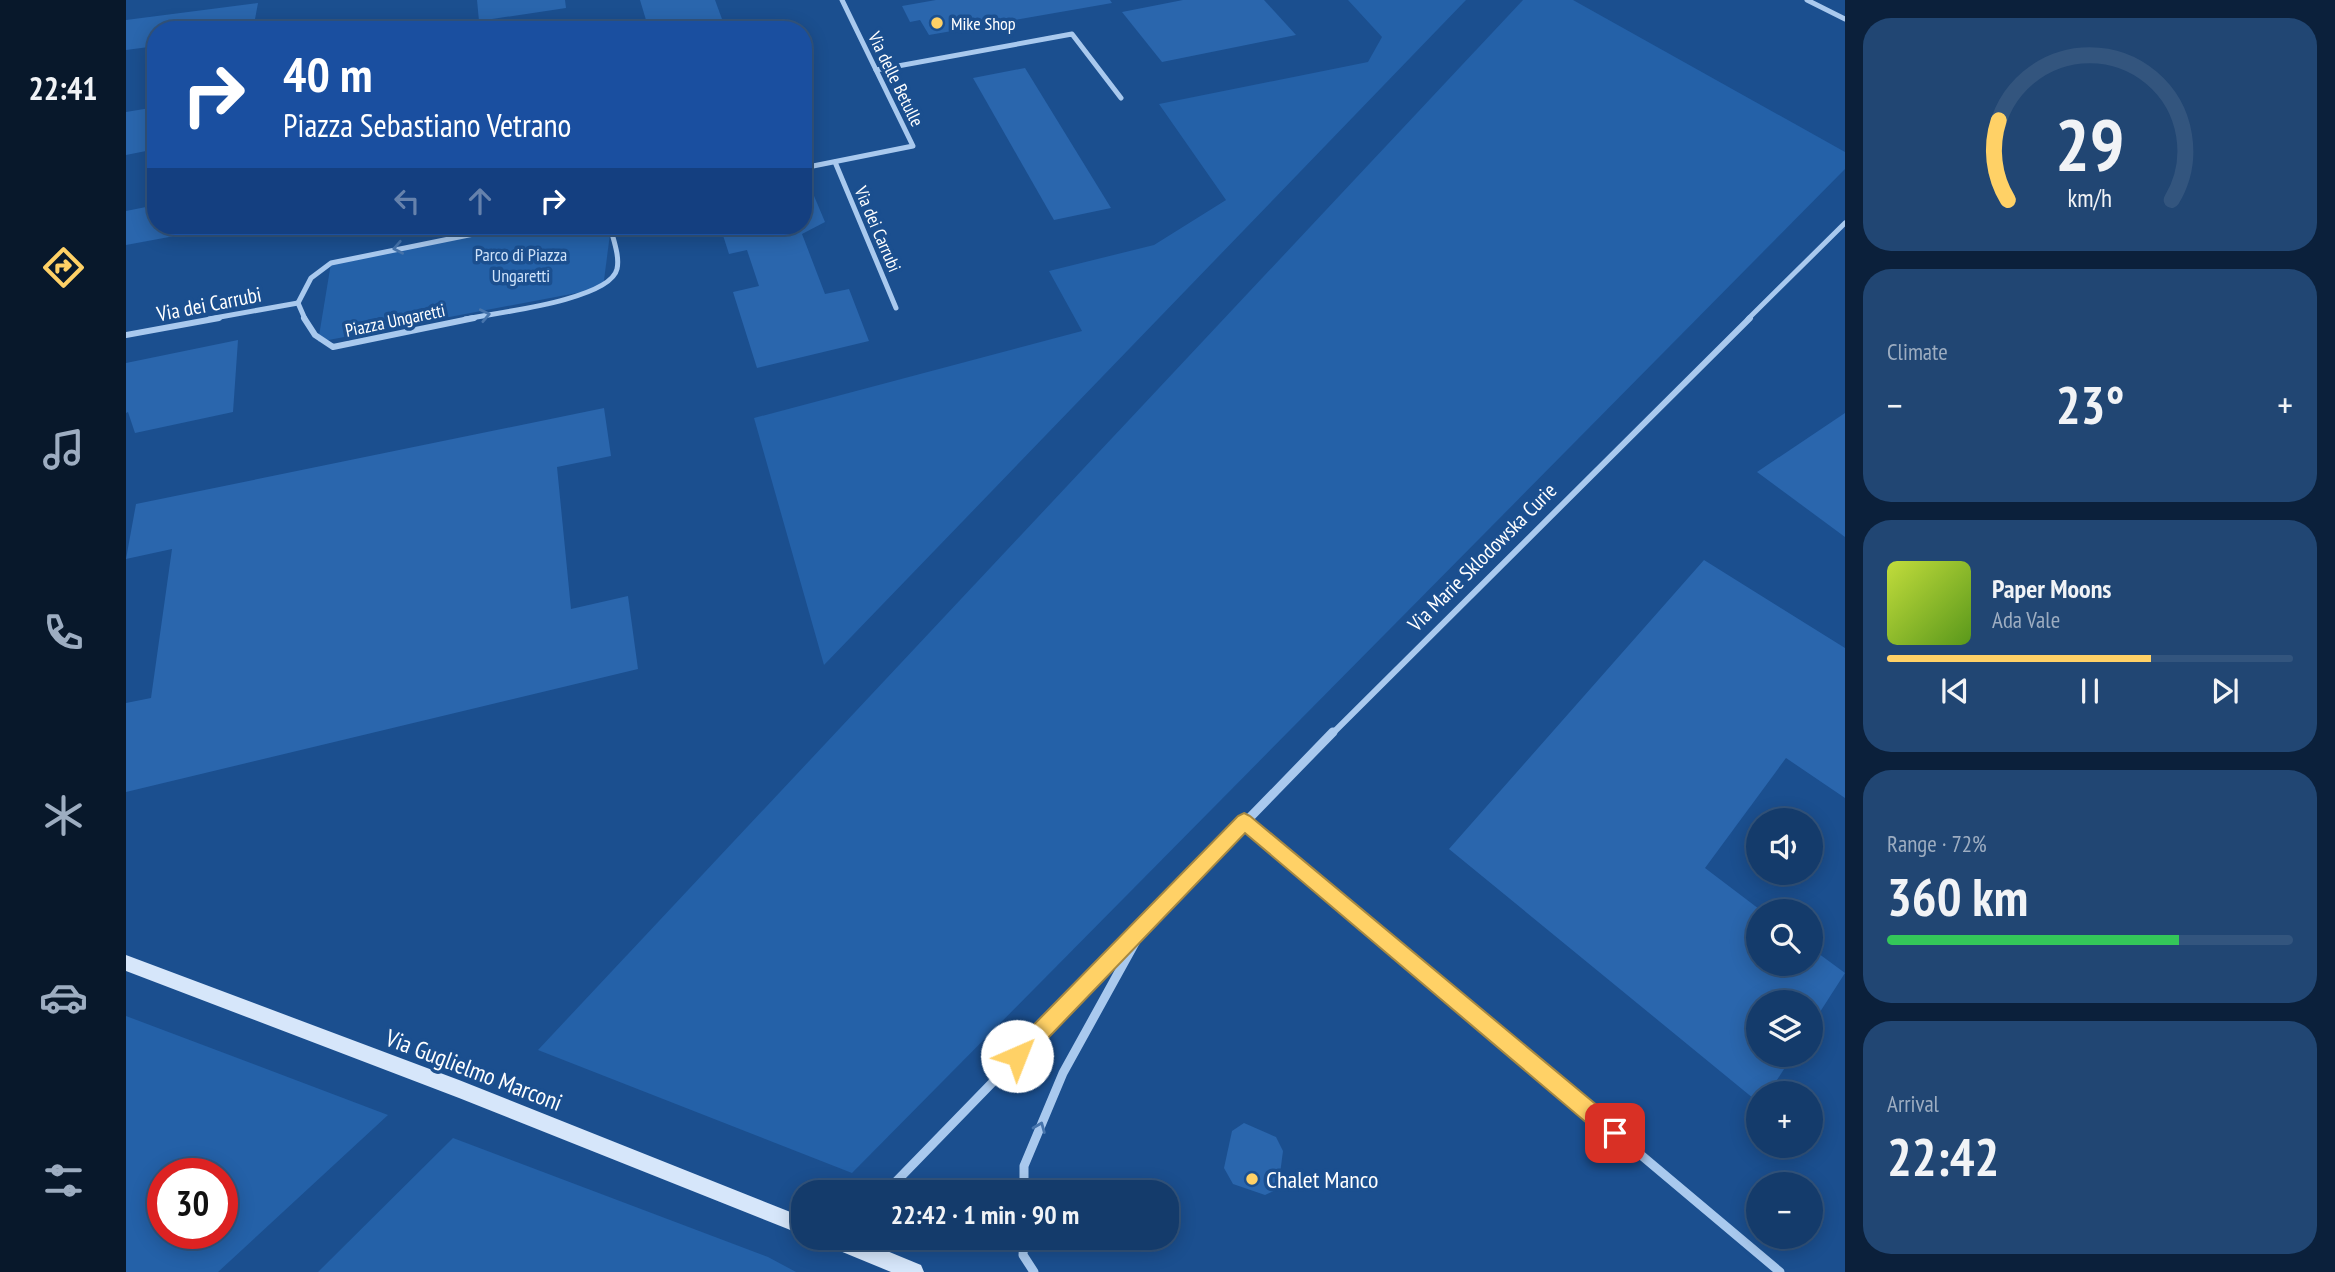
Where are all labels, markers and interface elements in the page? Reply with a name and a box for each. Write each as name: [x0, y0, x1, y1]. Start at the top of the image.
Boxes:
place label: Mike Shop: [951, 12, 1016, 35]
marker: Mike Shop: [929, 15, 945, 31]
street label: Via delle Betulle: [863, 27, 929, 130]
text: 40 m: [283, 42, 372, 106]
icon: right: [168, 49, 259, 140]
text: 22:41: [28, 67, 98, 109]
text: 29: [2055, 97, 2125, 191]
text: Piazza Sebastiano Vetrano: [283, 104, 571, 146]
icon: left: [388, 182, 426, 220]
icon: ahead: [461, 182, 499, 220]
icon: right: [534, 182, 572, 220]
street label: Via dei Carrubi: [849, 182, 906, 275]
text: km/h: [2068, 182, 2112, 214]
one-way arrow: [392, 239, 404, 254]
icon: directions: [39, 243, 88, 292]
park label: Parco di Piazza Ungaretti: [475, 243, 567, 287]
street label: Via dei Carrubi: [153, 281, 264, 328]
street label: Piazza Ungaretti: [343, 298, 447, 342]
one-way arrow: [479, 309, 491, 324]
text: Climate: [1887, 337, 1948, 366]
text: 23°: [2056, 371, 2124, 438]
text: −: [1887, 380, 1903, 429]
text: +: [2277, 380, 2293, 429]
icon: music: [39, 425, 88, 474]
street label: Via Marie Sklodowska Curie: [1401, 477, 1562, 638]
text: Paper Moons: [1992, 572, 2111, 605]
text: Ada Vale: [1992, 605, 2060, 634]
icon: phone: [39, 608, 88, 657]
icon: previous: [1936, 672, 1974, 710]
icon: pause: [2071, 672, 2109, 710]
icon: next: [2206, 672, 2244, 710]
icon: climate: [39, 791, 88, 840]
map controls: [1746, 808, 1823, 1249]
button: sound: [1746, 808, 1823, 885]
text: Range · 72%: [1887, 829, 1987, 858]
text: 360 km: [1887, 863, 2028, 930]
button: search: [1746, 899, 1823, 976]
icon: car: [39, 973, 88, 1022]
button: layers: [1746, 990, 1823, 1067]
position arrow: [980, 1019, 1054, 1093]
street label: Via Guglielmo Marconi: [380, 1022, 567, 1118]
button: +: [1746, 1081, 1823, 1158]
text: Arrival: [1887, 1089, 1939, 1118]
pin: [1585, 1103, 1645, 1163]
icon: arrive: [1596, 1114, 1634, 1152]
one-way arrow: [1032, 1121, 1046, 1133]
text: 22:42: [1887, 1123, 1999, 1190]
icon: filters: [39, 1156, 88, 1205]
speed limit sign: 30: [147, 1158, 238, 1249]
place label: Chalet Manco: [1266, 1164, 1378, 1195]
marker: Chalet Manco: [1244, 1171, 1260, 1187]
button: −: [1746, 1172, 1823, 1249]
text: 22:42 · 1 min · 90 m: [891, 1198, 1079, 1231]

